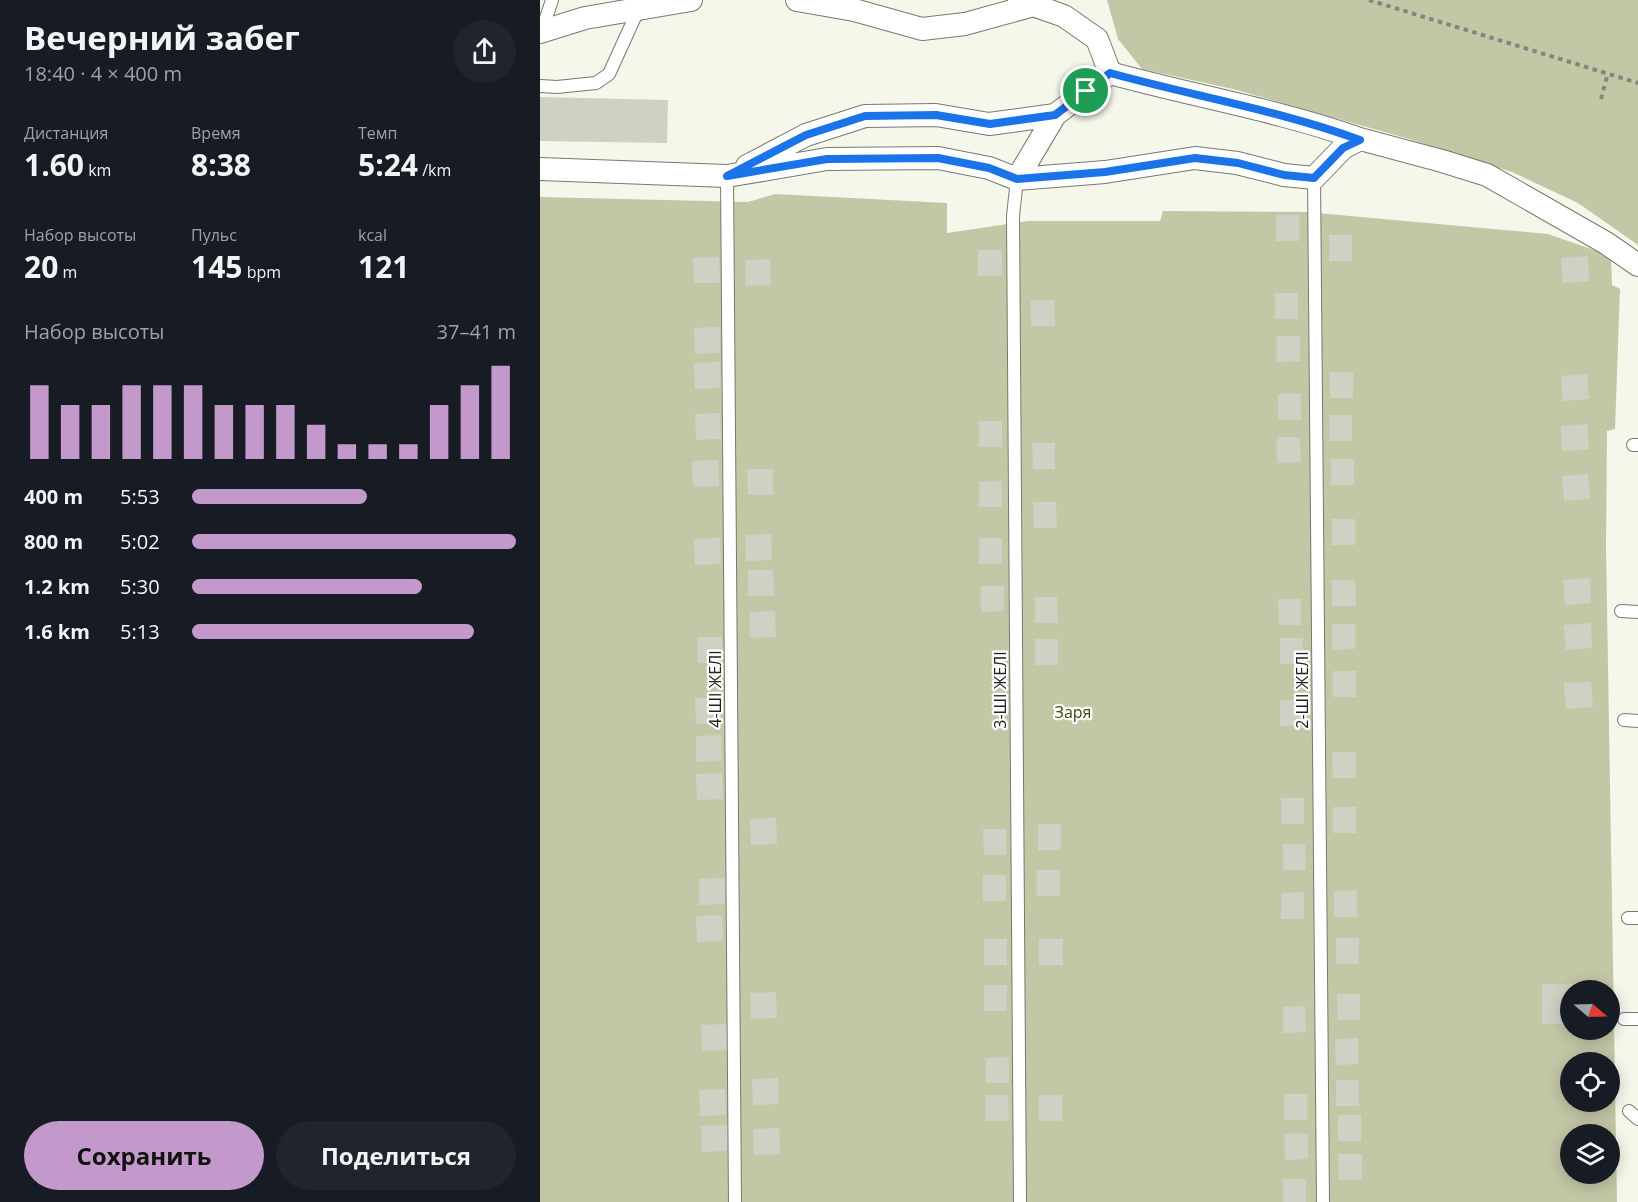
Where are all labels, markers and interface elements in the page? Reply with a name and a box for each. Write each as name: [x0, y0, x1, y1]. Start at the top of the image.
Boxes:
text: Вечерний забег: [24, 15, 300, 60]
button: share: [453, 20, 516, 83]
text: 18:40 · 4 × 400 m: [24, 60, 182, 87]
pin: [1060, 65, 1111, 116]
icon: arrive: [1069, 74, 1102, 107]
text: Дистанция: [24, 122, 108, 144]
text: Время: [191, 122, 241, 144]
text: Темп: [358, 122, 397, 144]
text: 1.60: [24, 144, 84, 185]
text: 8:38: [191, 144, 251, 185]
text: 5:24: [358, 144, 418, 185]
text: km: [84, 159, 111, 181]
text: /km: [418, 159, 451, 181]
text: Набор высоты: [24, 224, 136, 246]
text: Пульс: [191, 224, 237, 246]
text: kcal: [358, 224, 387, 246]
text: 20: [24, 246, 58, 287]
text: 145: [191, 246, 242, 287]
text: 121: [358, 246, 409, 287]
text: m: [58, 261, 77, 283]
text: bpm: [242, 261, 281, 283]
text: Набор высоты: [24, 318, 164, 345]
text: 37–41 m: [437, 318, 516, 345]
text: 400 m: [24, 483, 83, 510]
text: 5:53: [120, 483, 160, 510]
text: 800 m: [24, 528, 83, 555]
text: 5:02: [120, 528, 160, 555]
text: 1.2 km: [24, 573, 90, 600]
text: 5:30: [120, 573, 160, 600]
text: 1.6 km: [24, 618, 90, 645]
text: 5:13: [120, 618, 160, 645]
street label: 4-ШІ ЖЕЛІ: [704, 650, 726, 728]
street label: 3-ШІ ЖЕЛІ: [989, 651, 1011, 729]
street label: 2-ШІ ЖЕЛІ: [1291, 651, 1313, 729]
park label: Заря: [1055, 701, 1091, 723]
north arrow: [1560, 980, 1620, 1040]
map controls: [1560, 980, 1620, 1184]
button: locate: [1560, 1052, 1620, 1112]
button: Сохранить: [24, 1121, 264, 1190]
button: Поделиться: [276, 1121, 516, 1190]
button: layers: [1560, 1124, 1620, 1184]

